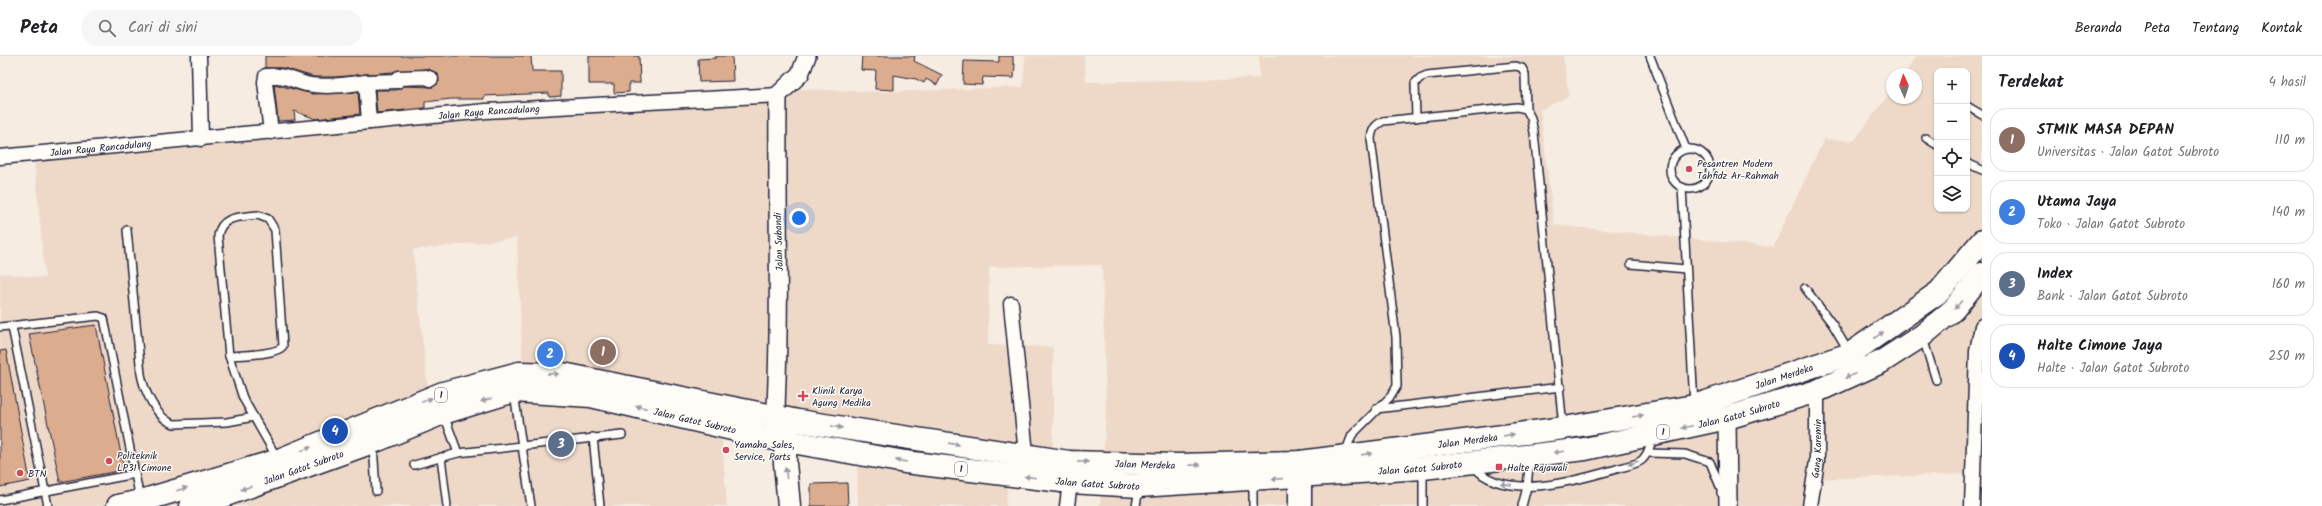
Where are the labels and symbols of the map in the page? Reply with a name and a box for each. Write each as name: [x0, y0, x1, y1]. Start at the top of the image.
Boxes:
north arrow: [1886, 68, 1922, 104]
street label: Jalan Raya Rancadulang: [437, 101, 540, 124]
street label: Jalan Raya Rancadulang: [49, 136, 152, 161]
place label: Pesantren Modern Tahfidz Ar-Rahmah: [1697, 156, 1779, 184]
marker: Pesantren Modern Tahfidz Ar-Rahmah: [1684, 164, 1694, 174]
your location: [789, 208, 809, 228]
street label: Jalan Subandi: [770, 212, 788, 272]
one-way arrow: [1954, 300, 1963, 309]
one-way arrow: [1874, 331, 1884, 339]
pin: 1: [590, 337, 616, 367]
pin: 2: [537, 339, 563, 369]
street label: Jalan Merdeka: [1753, 360, 1816, 394]
one-way arrow: [547, 371, 560, 377]
one-way arrow: [1845, 373, 1856, 379]
place label: Klinik Karya Agung Medika: [812, 383, 871, 411]
road number: 1: [435, 388, 447, 402]
marker: Klinik Karya Agung Medika: [797, 390, 809, 402]
street label: Jalan Gatot Subroto: [1696, 395, 1782, 433]
one-way arrow: [421, 397, 433, 403]
one-way arrow: [480, 397, 492, 403]
one-way arrow: [635, 404, 647, 410]
street label: Jalan Gatot Subroto: [652, 404, 738, 439]
one-way arrow: [1632, 412, 1644, 418]
pin: 4: [322, 416, 348, 446]
street label: Gang Karemin: [1807, 419, 1826, 479]
one-way arrow: [830, 424, 843, 430]
road number: 1: [1657, 425, 1669, 439]
one-way arrow: [1680, 425, 1693, 431]
pin: 3: [548, 429, 574, 459]
street label: Jalan Merdeka: [1437, 430, 1499, 453]
one-way arrow: [1503, 432, 1515, 438]
place label: Yamaha Sales, Service, Parts: [734, 437, 795, 465]
one-way arrow: [948, 441, 960, 447]
marker: Yamaha Sales, Service, Parts: [721, 445, 731, 455]
street label: Jalan Gatot Subroto: [261, 446, 347, 490]
one-way arrow: [301, 446, 312, 452]
place label: Politeknik LP3I Cimone: [117, 448, 172, 476]
one-way arrow: [1553, 449, 1565, 456]
one-way arrow: [1361, 451, 1373, 457]
marker: Politeknik LP3I Cimone: [104, 456, 114, 466]
street label: Jalan Merdeka: [1114, 456, 1176, 474]
street label: Jalan Gatot Subroto: [1377, 456, 1463, 480]
one-way arrow: [895, 458, 907, 464]
one-way arrow: [1077, 459, 1090, 465]
place label: Halte Rajawali: [1507, 460, 1568, 476]
one-way arrow: [1189, 461, 1201, 468]
one-way arrow: [1627, 461, 1639, 467]
road number: 1: [955, 462, 967, 476]
marker: Halte Rajawali: [1494, 462, 1504, 472]
place label: BTN: [28, 466, 47, 482]
one-way arrow: [783, 467, 789, 479]
marker: BTN: [15, 468, 25, 478]
street label: Jalan Gatot Subroto: [1054, 473, 1141, 495]
one-way arrow: [1024, 474, 1036, 480]
one-way arrow: [1271, 475, 1283, 482]
one-way arrow: [1500, 481, 1512, 487]
one-way arrow: [239, 485, 251, 491]
one-way arrow: [177, 486, 189, 492]

